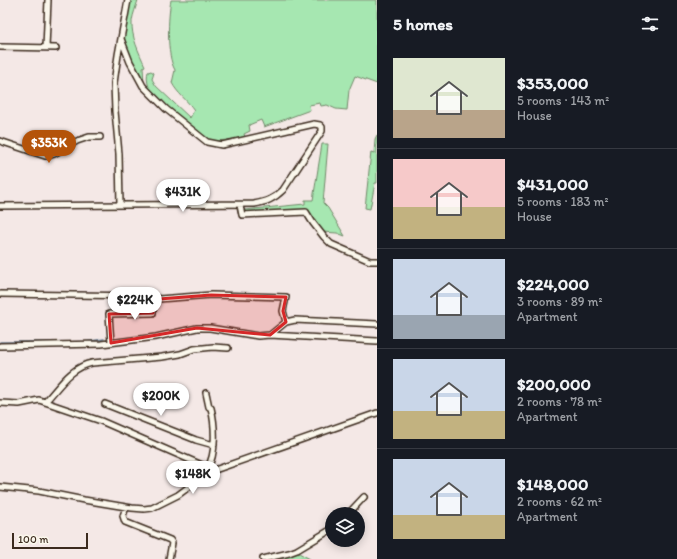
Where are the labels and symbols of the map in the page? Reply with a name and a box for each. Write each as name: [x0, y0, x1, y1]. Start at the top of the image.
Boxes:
pin: $353K: [21, 130, 77, 164]
pin: $431K: [155, 179, 211, 213]
pin: $224K: [107, 287, 163, 321]
pin: $200K: [133, 383, 189, 417]
pin: $148K: [165, 461, 221, 495]
scale bar: [12, 531, 88, 550]

